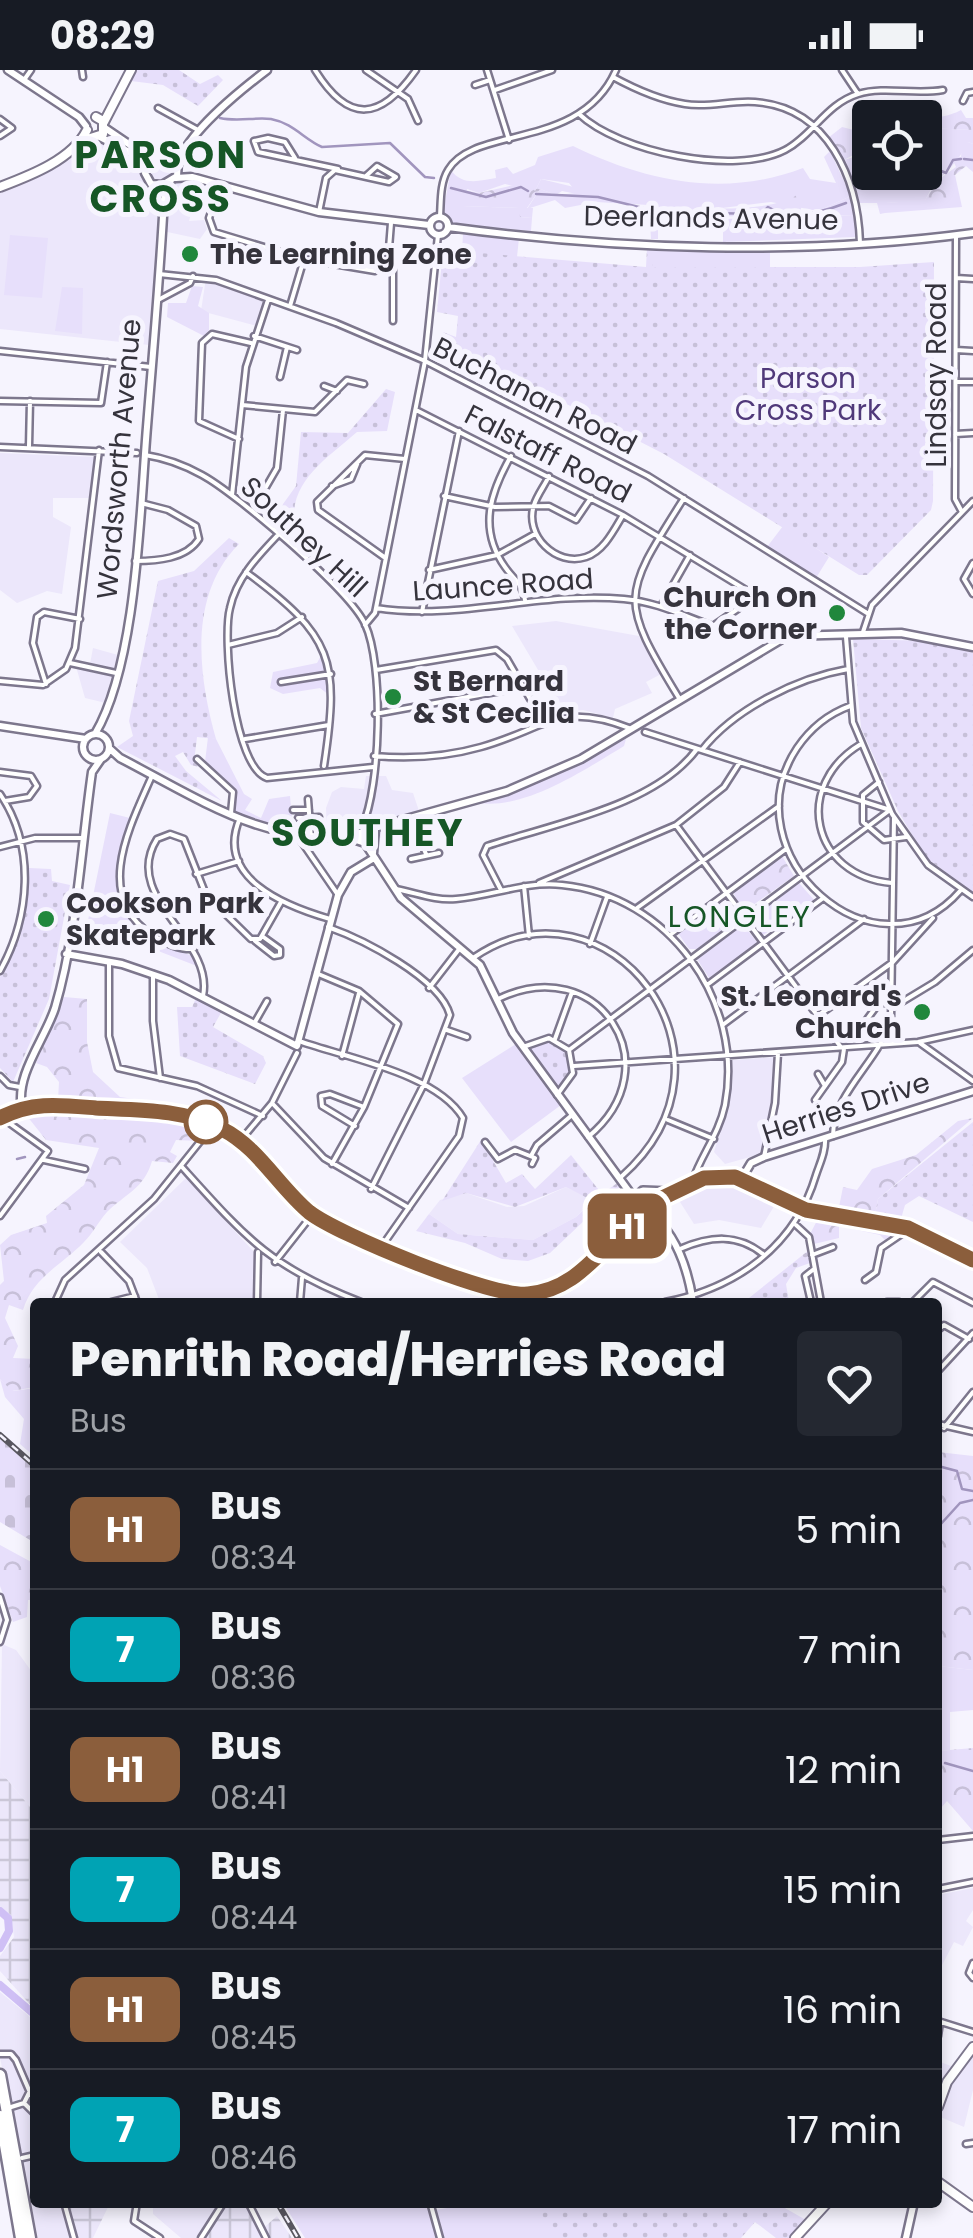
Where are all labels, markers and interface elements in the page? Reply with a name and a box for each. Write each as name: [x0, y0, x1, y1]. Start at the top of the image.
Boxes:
text: 08:29: [50, 9, 155, 62]
map controls: [852, 100, 942, 190]
button: locate: [852, 100, 942, 190]
district label: PARSON CROSS: [74, 128, 248, 225]
street label: Deerlands Avenue: [583, 196, 839, 240]
place label: The Learning Zone: [210, 235, 472, 274]
marker: The Learning Zone: [179, 243, 201, 265]
street label: Lindsay Road: [917, 282, 956, 468]
street label: Wordsworth Avenue: [87, 317, 151, 601]
street label: Buchanan Road: [426, 328, 644, 464]
park label: Parson Cross Park: [735, 359, 882, 430]
street label: Falstaff Road: [458, 395, 638, 513]
street label: Southey Hill: [232, 468, 376, 606]
street label: Launce Road: [411, 559, 595, 611]
place label: Church On the Corner: [663, 578, 817, 649]
marker: Church On the Corner: [826, 602, 848, 624]
place label: St Bernard & St Cecilia: [413, 662, 575, 733]
marker: St Bernard & St Cecilia: [382, 686, 404, 708]
district label: SOUTHEY: [271, 806, 465, 859]
place label: Cookson Park Skatepark: [66, 884, 265, 955]
district label: LONGLEY: [668, 895, 812, 938]
marker: Cookson Park Skatepark: [35, 908, 57, 930]
place label: St. Leonard's Church: [720, 977, 902, 1048]
marker: St. Leonard's Church: [911, 1001, 933, 1023]
street label: Herries Drive: [757, 1063, 935, 1153]
unlabelled marker: [185, 1101, 227, 1143]
line badge: H1: [582, 1194, 672, 1258]
text: H1: [608, 1202, 646, 1251]
text: Penrith Road/Herries Road: [70, 1326, 726, 1393]
button: heart: [797, 1331, 902, 1436]
text: Bus: [70, 1398, 127, 1443]
text: Bus: [210, 1479, 282, 1532]
text: 5 min: [795, 1503, 902, 1556]
text: H1: [106, 1505, 144, 1554]
text: 08:34: [210, 1535, 296, 1580]
text: Bus: [210, 1599, 282, 1652]
text: 7 min: [798, 1623, 902, 1676]
text: 7: [116, 1625, 134, 1674]
text: 08:36: [210, 1655, 296, 1700]
text: Bus: [210, 1719, 282, 1772]
text: 12 min: [785, 1743, 902, 1796]
text: H1: [106, 1745, 144, 1794]
text: 08:41: [210, 1775, 287, 1820]
text: Bus: [210, 1839, 282, 1892]
text: 15 min: [783, 1863, 902, 1916]
text: 7: [116, 1865, 134, 1914]
text: 08:44: [210, 1895, 297, 1940]
text: Bus: [210, 1959, 282, 2012]
text: 16 min: [783, 1983, 902, 2036]
text: H1: [106, 1985, 144, 2034]
text: 08:45: [210, 2015, 297, 2060]
text: Bus: [210, 2079, 282, 2132]
text: 17 min: [786, 2103, 902, 2156]
text: 7: [116, 2105, 134, 2154]
text: 08:46: [210, 2135, 298, 2180]

